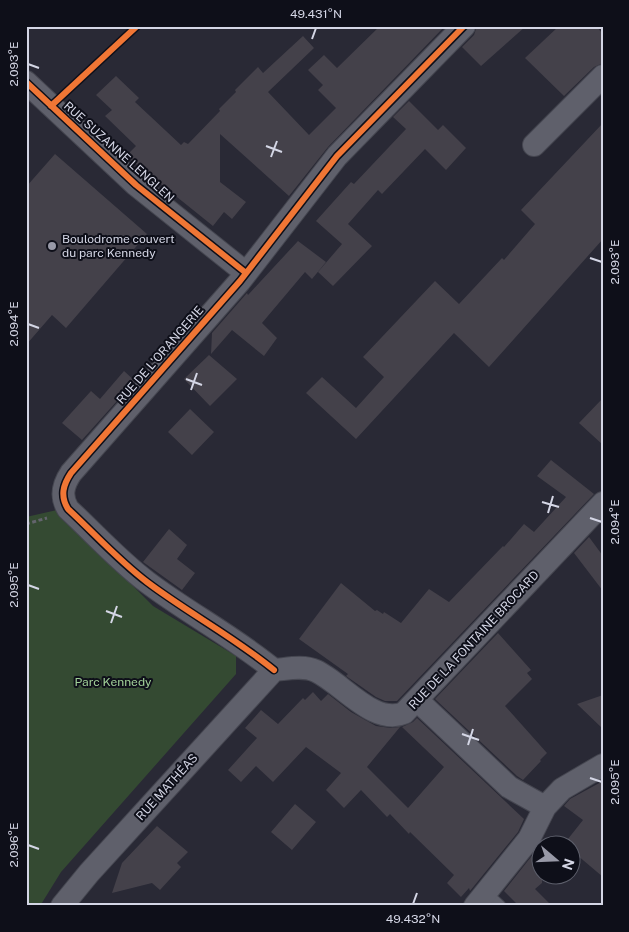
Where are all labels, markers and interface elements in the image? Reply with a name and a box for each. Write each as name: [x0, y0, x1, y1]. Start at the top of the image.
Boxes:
text: 49.431°N: [290, 7, 342, 21]
text: 2.093°E: [7, 41, 21, 87]
street label: RUE SUZANNE LENGLEN: [61, 99, 177, 205]
place label: Boulodrome couvert du parc Kennedy: [62, 232, 175, 260]
text: 2.093°E: [608, 239, 622, 285]
marker: Boulodrome couvert du parc Kennedy: [46, 240, 58, 252]
text: 2.094°E: [7, 301, 21, 347]
street label: RUE DE L'ORANGERIE: [114, 303, 206, 407]
text: 2.094°E: [608, 499, 622, 545]
text: 2.095°E: [7, 562, 21, 608]
street label: RUE DE LA FONTAINE BROCARD: [406, 568, 542, 712]
park label: Parc Kennedy: [75, 675, 152, 689]
street label: RUE MATHÉAS: [133, 751, 201, 823]
text: 2.095°E: [608, 759, 622, 805]
text: 2.096°E: [7, 822, 21, 868]
north arrow: [532, 834, 582, 884]
text: N: [559, 856, 578, 872]
text: 49.432°N: [386, 912, 440, 926]

